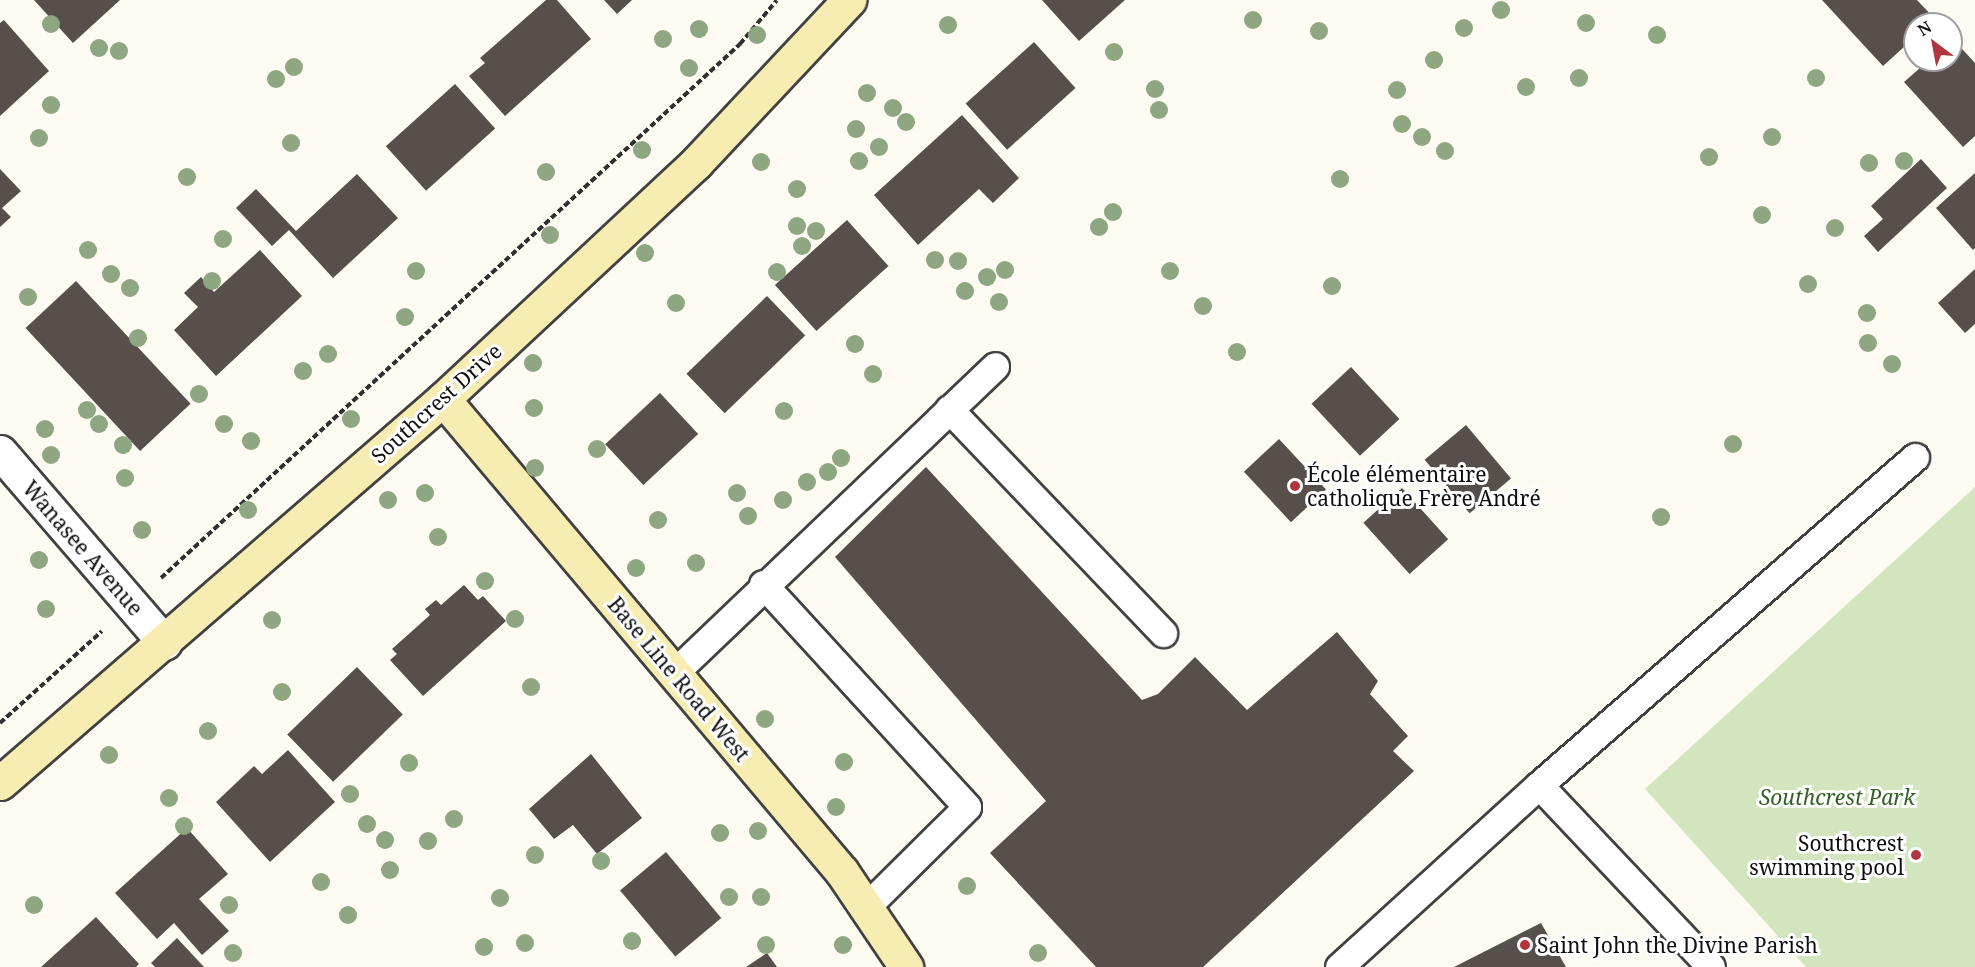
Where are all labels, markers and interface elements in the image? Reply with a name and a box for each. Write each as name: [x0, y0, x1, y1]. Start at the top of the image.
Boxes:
north arrow: [1903, 12, 1963, 72]
text: N: [1913, 16, 1936, 41]
street label: Southcrest Drive: [366, 338, 506, 468]
place label: École élémentaire catholique Frère André: [1307, 461, 1541, 511]
street label: Wanasee Avenue: [18, 476, 148, 620]
marker: École élémentaire catholique Frère André: [1288, 479, 1302, 493]
street label: Base Line Road West: [603, 592, 755, 766]
park label: Southcrest Park: [1759, 784, 1915, 810]
place label: Southcrest swimming pool: [1749, 830, 1904, 880]
marker: Southcrest swimming pool: [1909, 848, 1923, 862]
place label: Saint John the Divine Parish: [1537, 932, 1818, 958]
marker: Saint John the Divine Parish: [1518, 938, 1532, 952]

